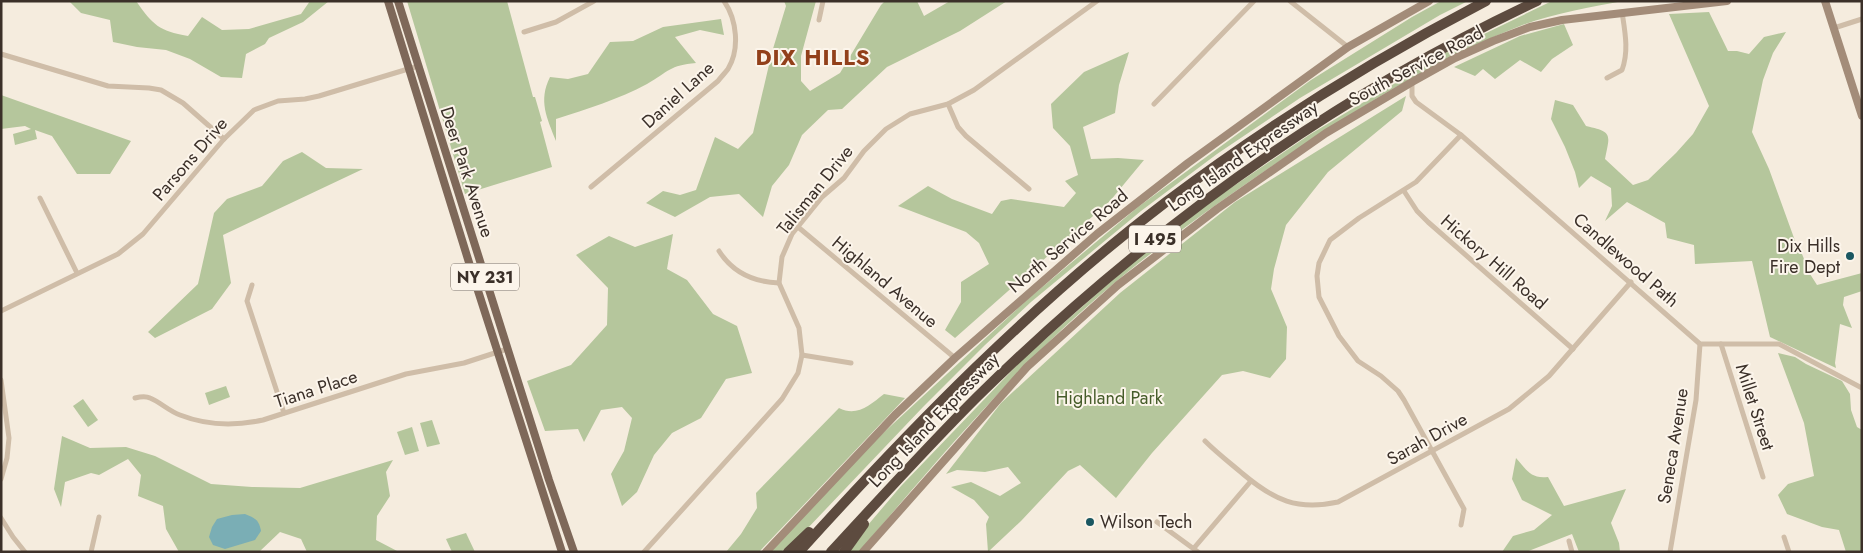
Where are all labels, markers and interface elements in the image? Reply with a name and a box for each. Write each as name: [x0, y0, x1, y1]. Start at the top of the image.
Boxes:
street label: South Service Road: [1344, 20, 1488, 112]
district label: DIX HILLS: [755, 41, 871, 73]
street label: Daniel Lane: [636, 55, 720, 135]
street label: Long Island Expressway: [1162, 94, 1324, 218]
street label: Deer Park Avenue: [434, 103, 500, 241]
street label: Parsons Drive: [146, 111, 234, 207]
street label: Talisman Drive: [771, 140, 859, 240]
street label: North Service Road: [1002, 183, 1134, 299]
street label: Candlewood Path: [1567, 207, 1685, 313]
street label: Hickory Hill Road: [1435, 208, 1553, 316]
road number: I 495: [1129, 225, 1181, 252]
street label: Highland Avenue: [826, 230, 944, 334]
place label: Dix Hills Fire Dept: [1770, 233, 1841, 280]
marker: Dix Hills Fire Dept: [1844, 250, 1856, 262]
road number: NY 231: [451, 264, 519, 290]
street label: Long Island Expressway: [863, 347, 1005, 493]
street label: Millet Street: [1729, 360, 1781, 454]
street label: Tiana Place: [271, 363, 361, 415]
park label: Highland Park: [1055, 385, 1163, 411]
street label: Seneca Avenue: [1651, 386, 1695, 506]
street label: Sarah Drive: [1382, 406, 1472, 472]
place label: Wilson Tech: [1100, 509, 1192, 535]
marker: Wilson Tech: [1084, 516, 1096, 528]

